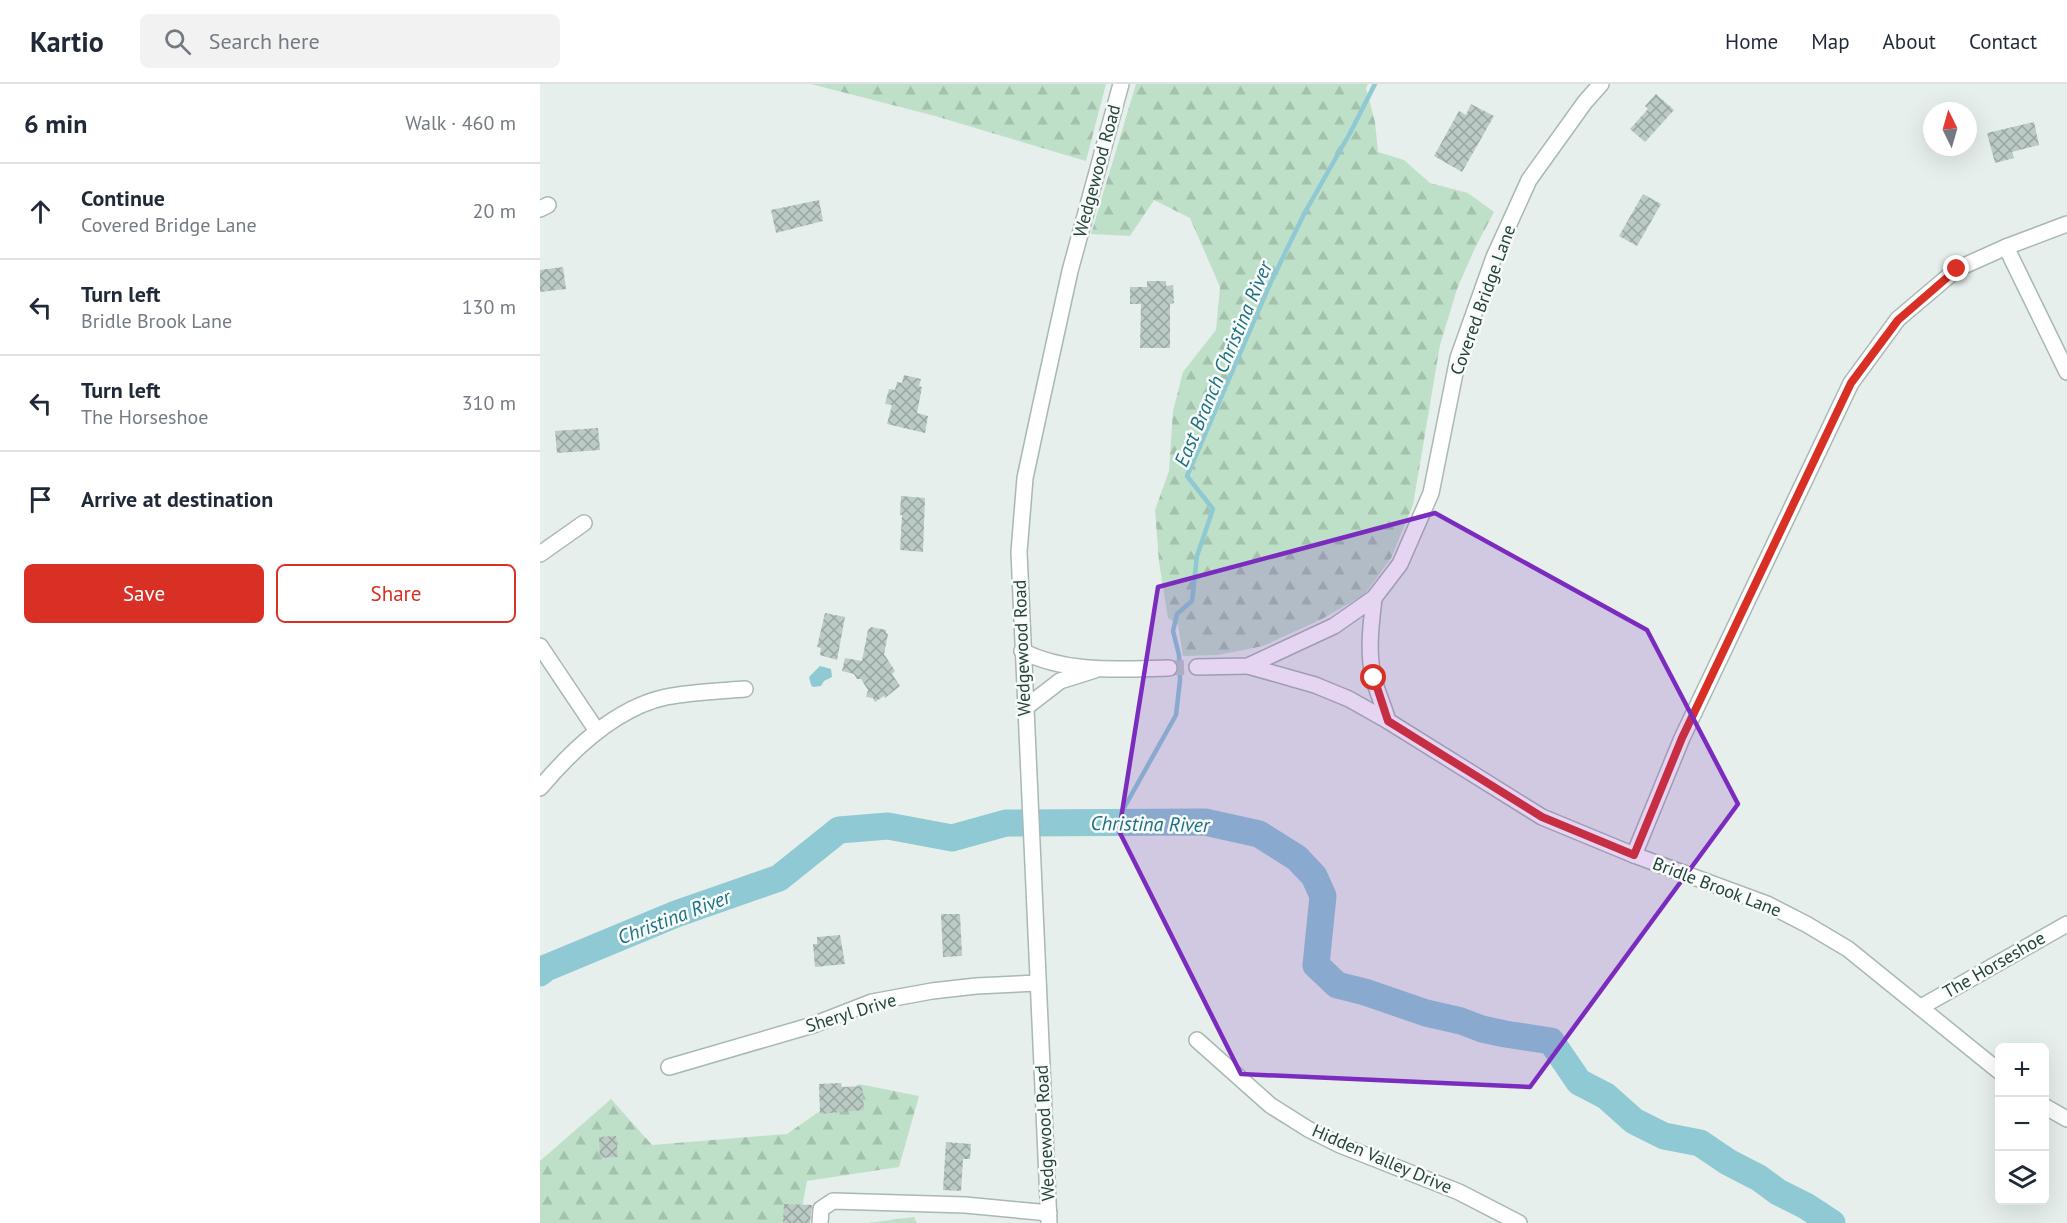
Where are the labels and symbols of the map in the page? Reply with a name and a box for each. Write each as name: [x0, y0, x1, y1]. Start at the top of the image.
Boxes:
street label: Wedgewood Road: [1068, 102, 1125, 240]
north arrow: [1923, 102, 1977, 156]
street label: Covered Bridge Lane: [1445, 222, 1520, 378]
route end: [1943, 255, 1969, 281]
water label: East Branch Christina River: [1168, 256, 1279, 470]
street label: Wedgewood Road: [1008, 579, 1035, 717]
route start: [1360, 664, 1386, 690]
water label: Christina River: [1090, 810, 1211, 838]
street label: Bridle Brook Lane: [1650, 851, 1785, 922]
water label: Christina River: [614, 883, 735, 950]
street label: The Horseshoe: [1938, 926, 2049, 1003]
street label: Sheryl Drive: [803, 988, 899, 1037]
street label: Wedgewood Road: [1029, 1064, 1060, 1202]
street label: Hidden Valley Drive: [1309, 1119, 1456, 1198]

